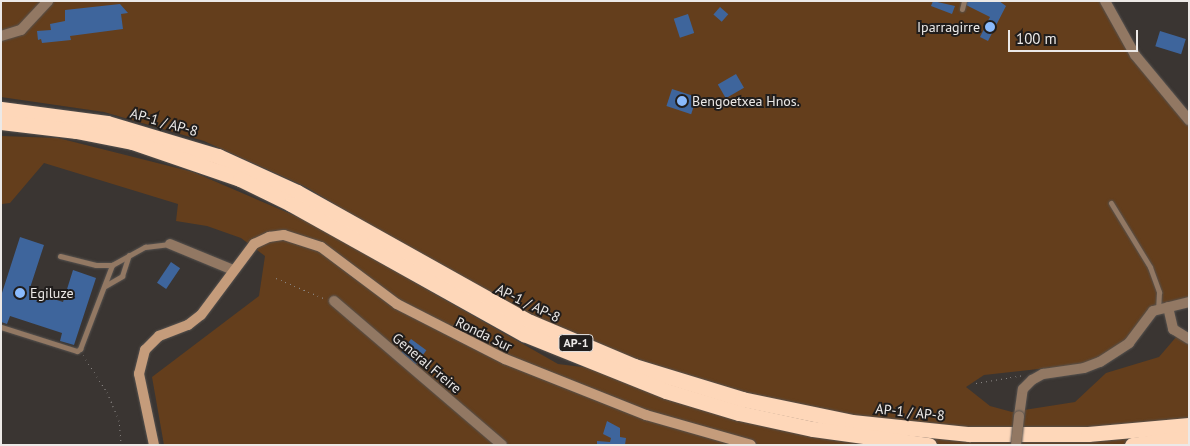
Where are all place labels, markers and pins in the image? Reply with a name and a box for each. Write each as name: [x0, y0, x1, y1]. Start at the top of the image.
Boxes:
place label: Iparragirre: [917, 19, 980, 35]
marker: Iparragirre: [984, 21, 996, 33]
place label: Bengoetxea Hnos.: [692, 93, 800, 109]
marker: Bengoetxea Hnos.: [676, 95, 688, 107]
place label: Egiluze: [30, 285, 74, 301]
marker: Egiluze: [14, 287, 26, 299]

